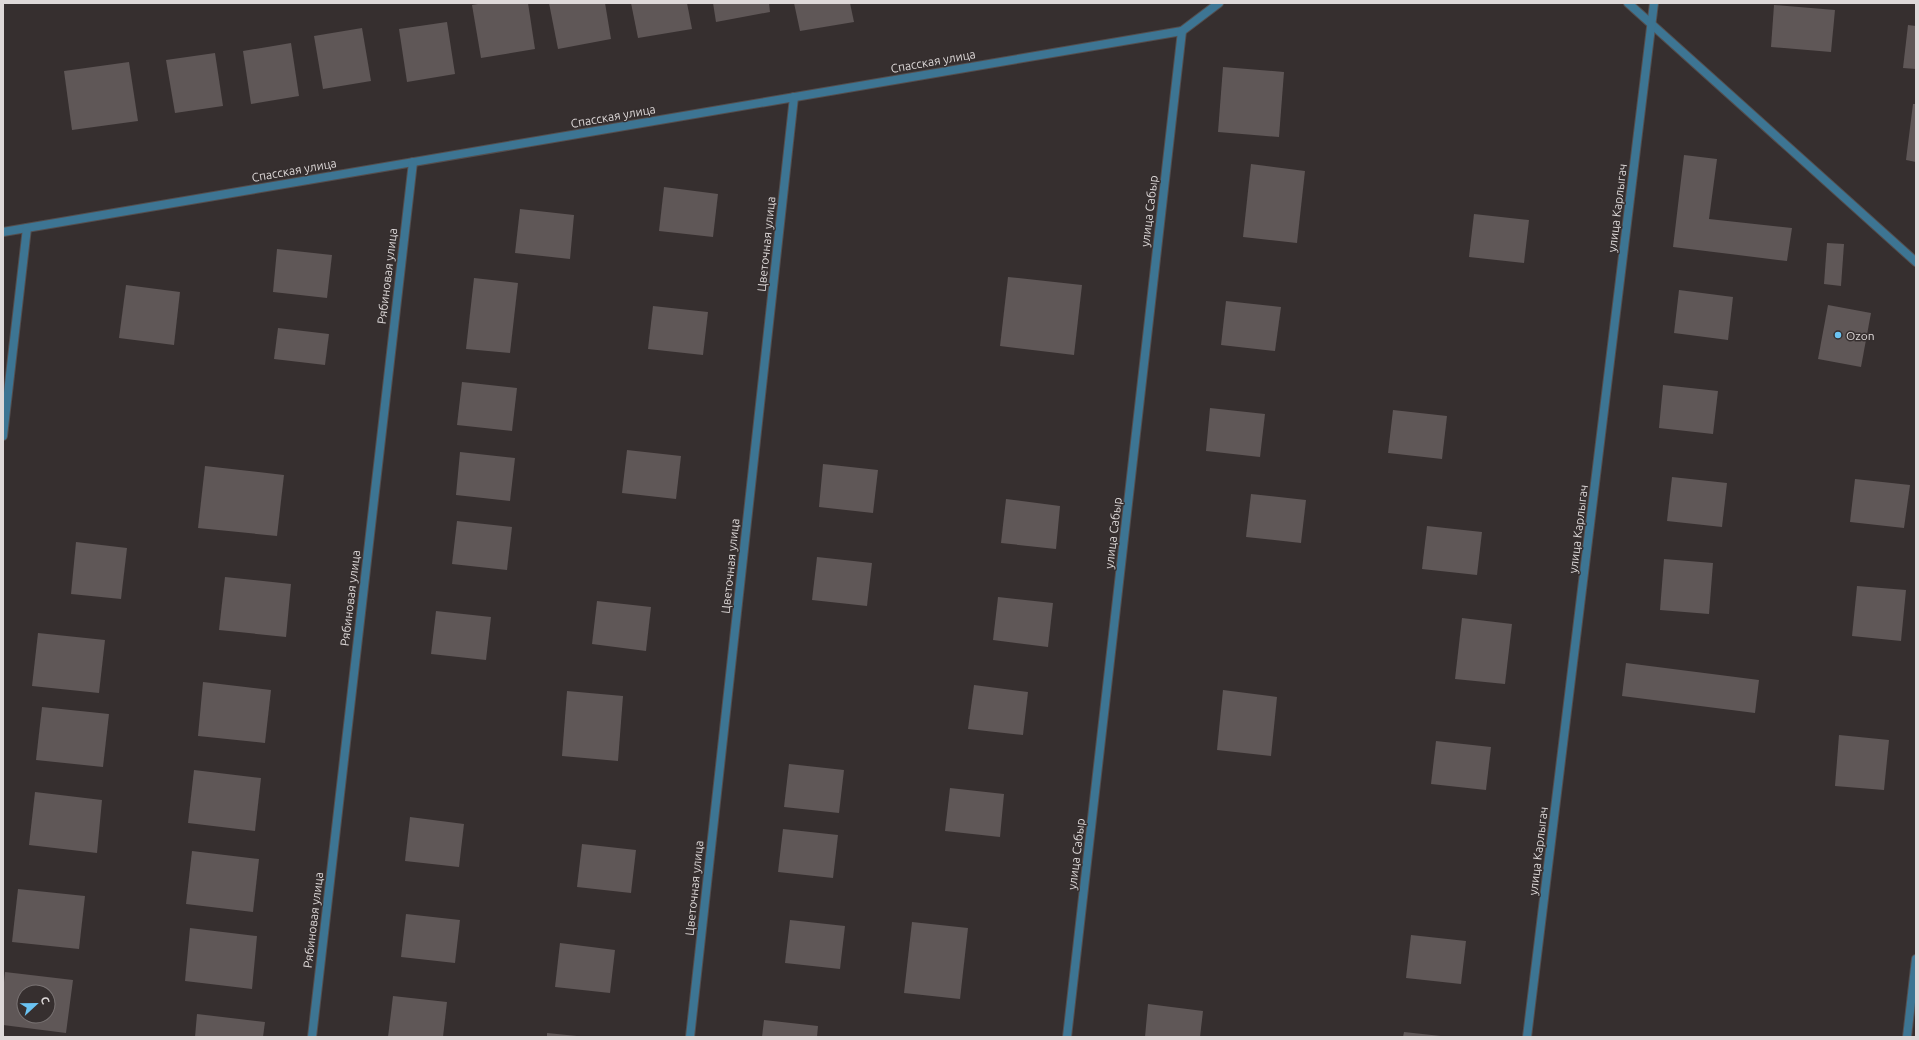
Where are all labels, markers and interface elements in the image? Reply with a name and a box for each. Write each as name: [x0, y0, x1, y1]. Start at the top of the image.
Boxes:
street label: Спасская улица: [890, 47, 976, 75]
street label: Спасская улица: [570, 102, 656, 130]
street label: Спасская улица: [251, 156, 337, 184]
street label: улица Карлыгач: [1605, 163, 1629, 253]
street label: улица Сабыр: [1138, 174, 1160, 248]
street label: Цветочная улица: [755, 196, 777, 292]
street label: Рябиновая улица: [375, 227, 399, 325]
place label: Ozon: [1846, 329, 1875, 342]
marker: Ozon: [1833, 330, 1843, 340]
street label: улица Карлыгач: [1566, 484, 1590, 574]
street label: улица Сабыр: [1102, 496, 1124, 570]
street label: Цветочная улица: [719, 518, 741, 614]
street label: Рябиновая улица: [338, 549, 362, 647]
street label: улица Карлыгач: [1526, 806, 1550, 896]
street label: улица Сабыр: [1065, 817, 1087, 891]
street label: Цветочная улица: [683, 840, 705, 936]
street label: Рябиновая улица: [301, 871, 325, 969]
north arrow: [16, 984, 56, 1024]
text: С: [38, 995, 52, 1006]

